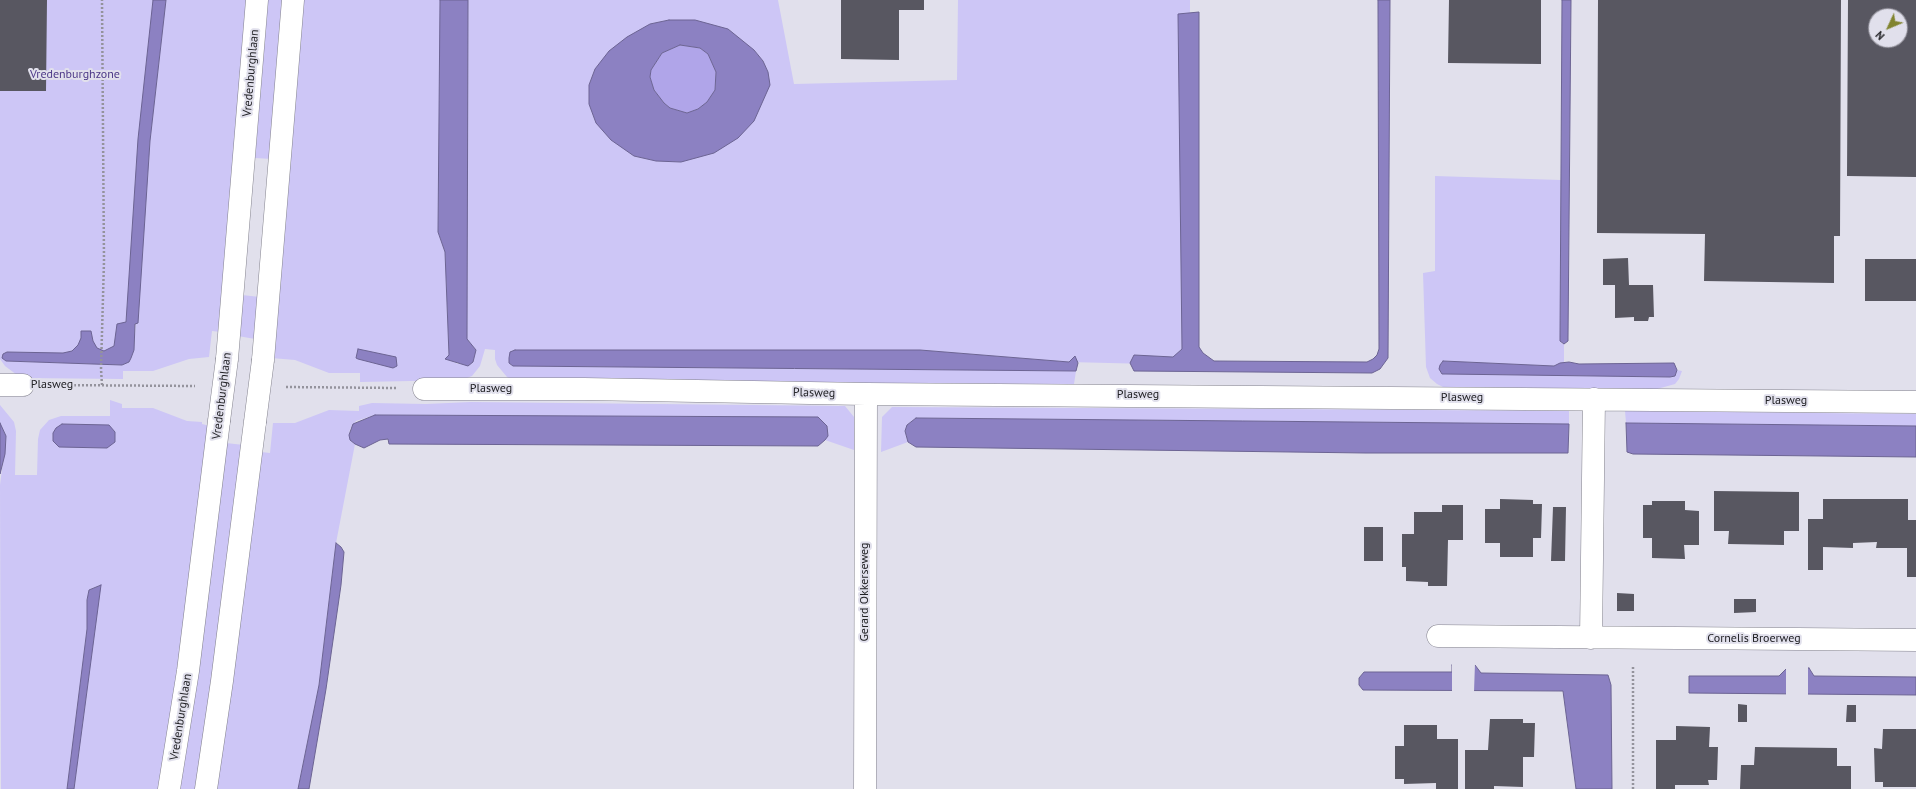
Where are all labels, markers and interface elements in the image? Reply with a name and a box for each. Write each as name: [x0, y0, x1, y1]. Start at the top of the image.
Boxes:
north arrow: [1868, 8, 1908, 48]
text: N: [1873, 28, 1888, 43]
street label: Vredenburghlaan: [240, 29, 262, 117]
park label: Vredenburghzone: [30, 68, 120, 82]
street label: Vredenburghlaan: [210, 352, 234, 440]
street label: Plasweg: [31, 378, 73, 392]
street label: Plasweg: [470, 382, 512, 396]
street label: Plasweg: [793, 385, 835, 401]
street label: Plasweg: [1117, 388, 1159, 402]
street label: Plasweg: [1441, 391, 1483, 405]
street label: Plasweg: [1765, 394, 1807, 408]
street label: Gerard Okkerseweg: [858, 542, 872, 642]
street label: Cornelis Broerweg: [1707, 632, 1801, 646]
street label: Vredenburghlaan: [167, 673, 195, 761]

